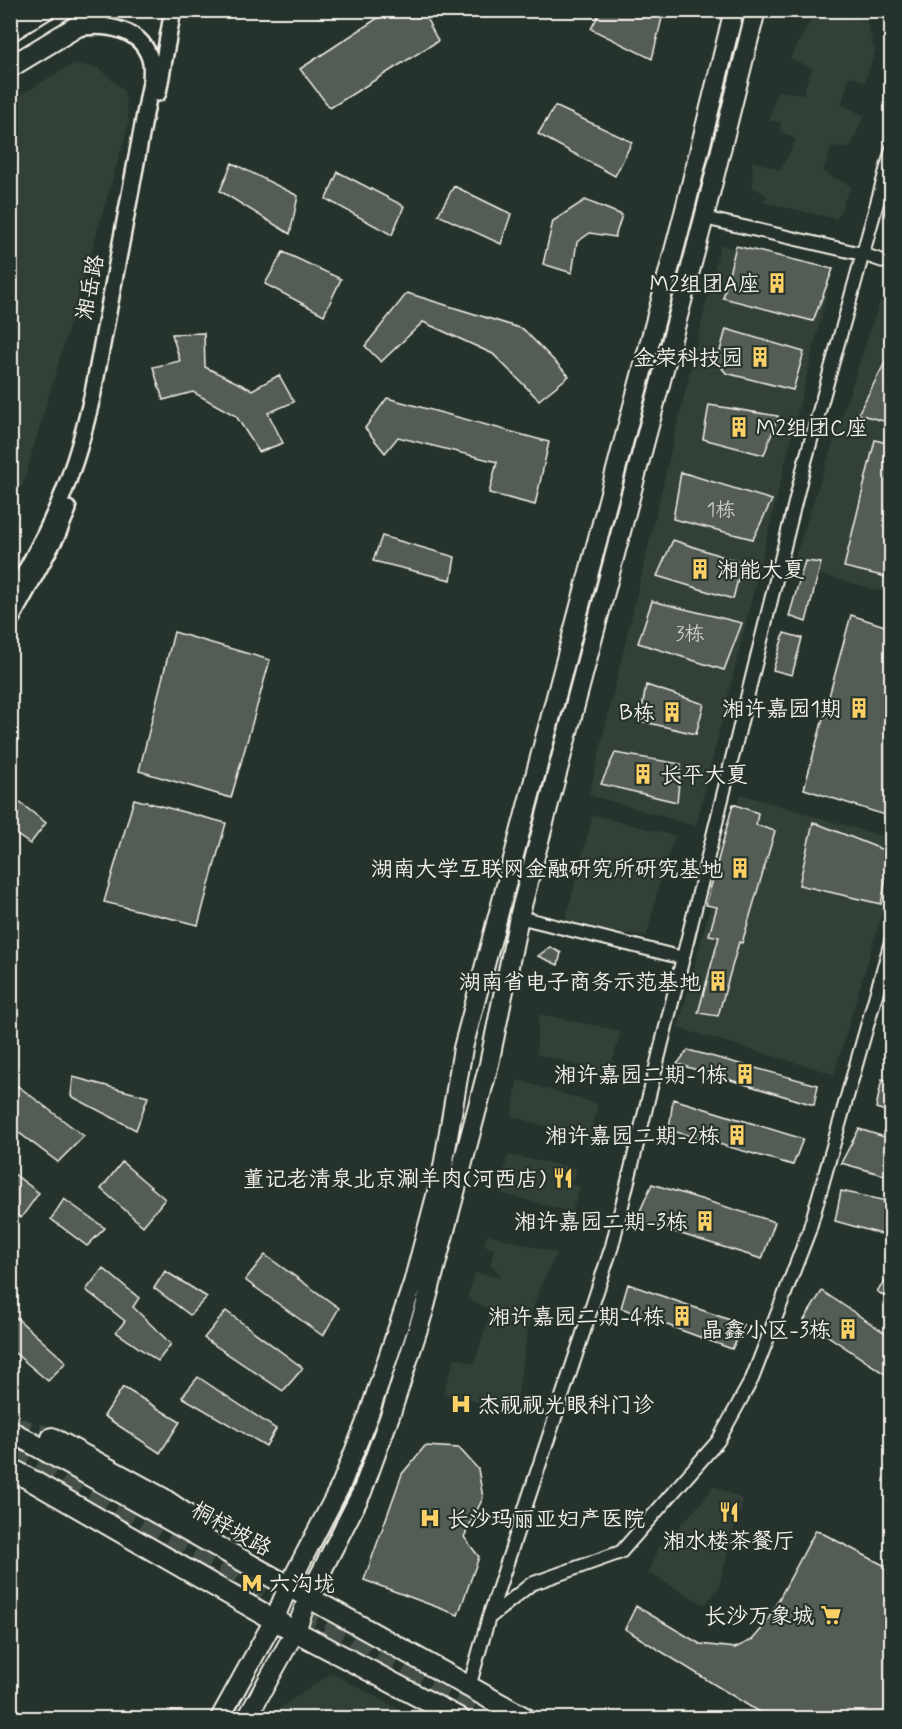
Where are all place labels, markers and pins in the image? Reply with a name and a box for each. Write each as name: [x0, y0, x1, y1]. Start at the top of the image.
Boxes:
place label: M2组团A座: [650, 271, 760, 299]
building icon: M2组团A座: [765, 271, 789, 295]
place label: 金荣科技园: [633, 345, 743, 373]
building icon: 金荣科技园: [748, 345, 772, 369]
building icon: M2组团C座: [727, 415, 751, 439]
place label: M2组团C座: [756, 415, 868, 443]
building icon: 湘能大夏: [688, 557, 712, 581]
place label: 湘能大夏: [717, 557, 805, 585]
place label: 湘许嘉园1期: [722, 696, 842, 724]
building icon: 湘许嘉园1期: [847, 696, 871, 720]
place label: B栋: [619, 700, 655, 728]
building icon: B栋: [660, 700, 684, 724]
building icon: 长平大夏: [631, 762, 655, 786]
place label: 长平大夏: [660, 762, 748, 790]
place label: 湖南大学互联网金融研究所研究基地: [371, 856, 723, 884]
building icon: 湖南大学互联网金融研究所研究基地: [728, 856, 752, 880]
place label: 湖南省电子商务示范基地: [459, 969, 701, 997]
building icon: 湖南省电子商务示范基地: [706, 969, 730, 993]
place label: 湘许嘉园二期-1栋: [554, 1062, 728, 1090]
building icon: 湘许嘉园二期-1栋: [733, 1062, 757, 1086]
place label: 湘许嘉园二期-2栋: [545, 1123, 720, 1151]
building icon: 湘许嘉园二期-2栋: [725, 1123, 749, 1147]
place label: 董记老清泉北京涮羊肉(河西店): [243, 1166, 546, 1194]
restaurant icon: 董记老清泉北京涮羊肉(河西店): [551, 1166, 575, 1190]
place label: 湘许嘉园二期-3栋: [514, 1209, 688, 1237]
building icon: 湘许嘉园二期-3栋: [693, 1209, 717, 1233]
place label: 湘许嘉园二期-4栋: [488, 1304, 665, 1332]
building icon: 湘许嘉园二期-4栋: [670, 1304, 694, 1328]
place label: 晶鑫小区-3栋: [701, 1317, 831, 1345]
building icon: 晶鑫小区-3栋: [836, 1317, 860, 1341]
hospital icon: 杰视视光眼科门诊: [449, 1392, 473, 1416]
place label: 杰视视光眼科门诊: [478, 1392, 654, 1420]
restaurant icon: 湘水楼茶餐厅: [717, 1500, 741, 1524]
hospital icon: 长沙玛丽亚妇产医院: [418, 1506, 442, 1530]
place label: 长沙玛丽亚妇产医院: [447, 1506, 645, 1534]
place label: 湘水楼茶餐厅: [663, 1528, 795, 1556]
metro station icon: 六沟垅: [240, 1571, 264, 1595]
place label: 六沟垅: [269, 1571, 335, 1599]
place label: 长沙万象城: [704, 1603, 814, 1631]
supermarket icon: 长沙万象城: [819, 1603, 843, 1627]

